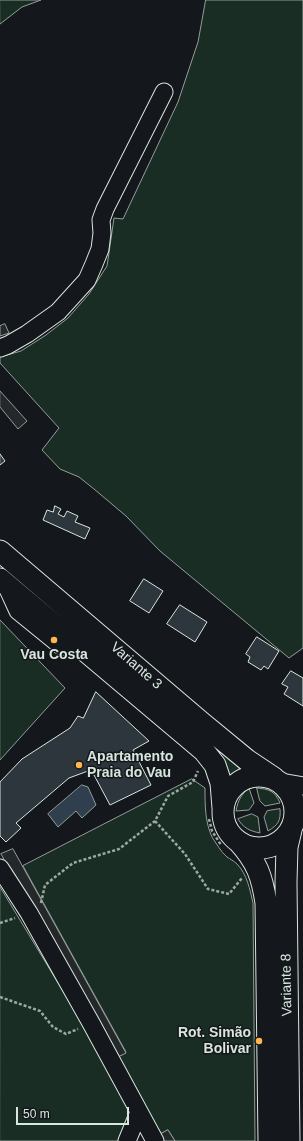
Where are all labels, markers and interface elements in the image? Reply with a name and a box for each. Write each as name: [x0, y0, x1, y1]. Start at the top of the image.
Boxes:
marker: Vau Costa: [49, 635, 59, 645]
street label: Variante 3: [107, 639, 165, 693]
place label: Vau Costa: [20, 647, 88, 663]
place label: Apartamento Praia do Vau: [87, 749, 173, 782]
marker: Apartamento Praia do Vau: [74, 760, 84, 770]
street label: Variante 8: [278, 953, 296, 1017]
place label: Rot. Simão Bolivar: [178, 1025, 251, 1058]
marker: Rot. Simão Bolivar: [254, 1036, 264, 1046]
scale bar: [18, 1099, 131, 1125]
text: 50 m: [23, 1107, 50, 1121]

